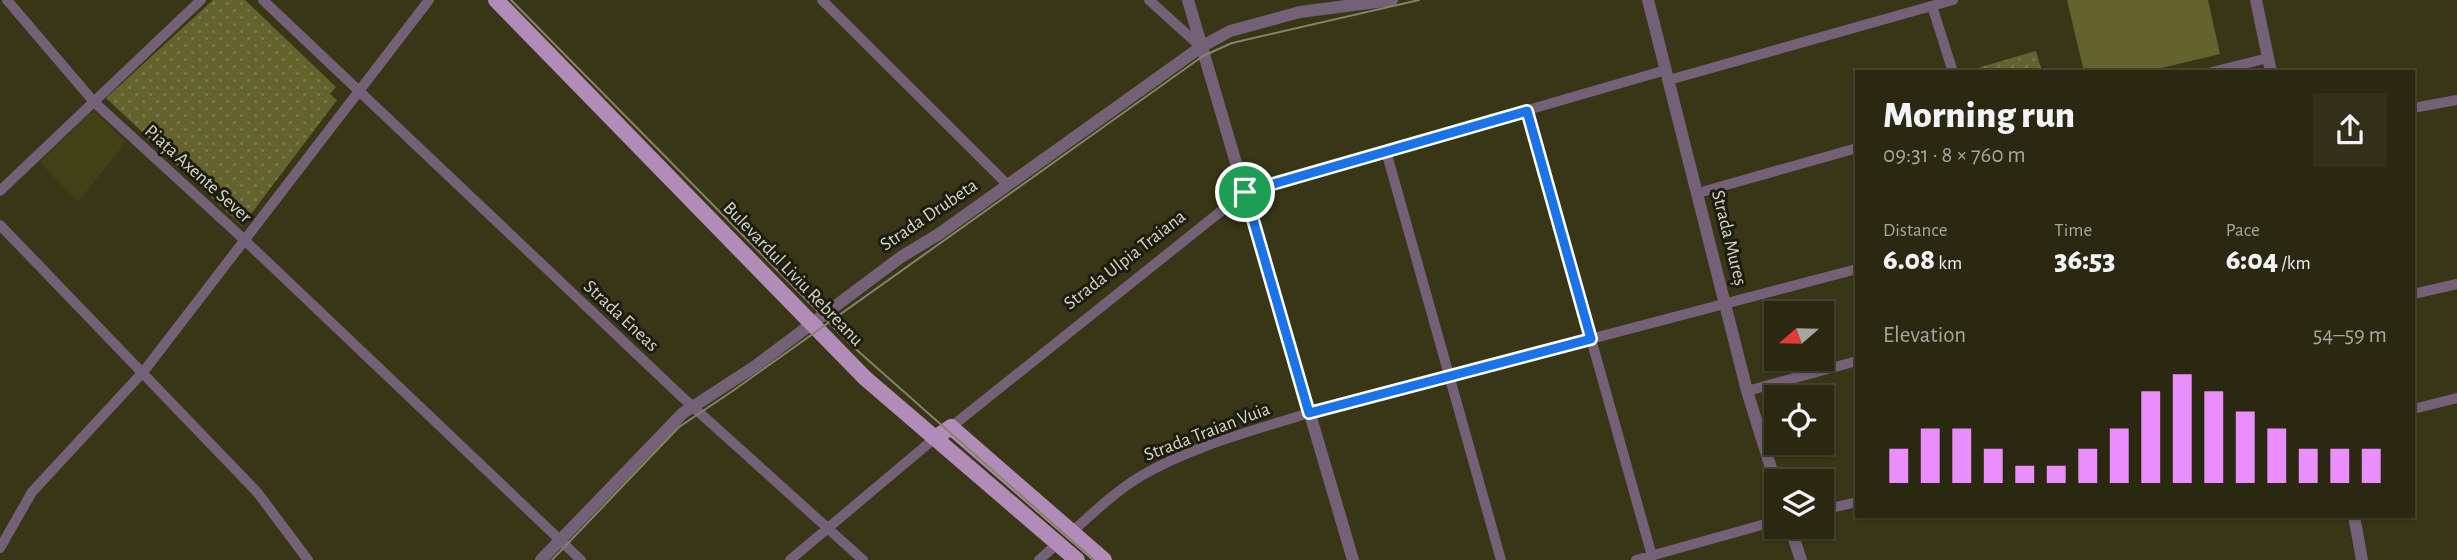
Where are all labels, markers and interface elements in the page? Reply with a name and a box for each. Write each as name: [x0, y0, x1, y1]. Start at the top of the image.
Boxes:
button: share: [2313, 93, 2387, 167]
text: Morning run: [1883, 97, 2075, 135]
street label: Piața Axente Sever: [140, 121, 255, 227]
text: 09:31 · 8 × 760 m: [1883, 144, 2026, 167]
pin: [1215, 162, 1275, 222]
icon: arrive: [1226, 173, 1264, 211]
street label: Strada Drubeta: [877, 175, 981, 254]
street label: Strada Mureș: [1707, 188, 1750, 288]
street label: Bulevardul Liviu Rebreanu: [719, 198, 867, 350]
street label: Strada Ulpia Traiana: [1060, 207, 1190, 313]
text: Distance: [1883, 221, 1947, 240]
text: Time: [2054, 221, 2092, 240]
text: Pace: [2226, 221, 2260, 240]
text: 6.08: [1883, 245, 1935, 275]
text: 36:53: [2054, 245, 2115, 275]
text: 6:04: [2226, 245, 2278, 275]
text: km: [1935, 254, 1962, 273]
text: /km: [2278, 254, 2311, 273]
street label: Strada Eneas: [580, 277, 662, 355]
north arrow: [1764, 301, 1834, 371]
map controls: [1764, 301, 1834, 539]
text: Elevation: [1883, 324, 1966, 347]
text: 54–59 m: [2313, 324, 2387, 347]
button: locate: [1764, 385, 1834, 455]
street label: Strada Traian Vuia: [1141, 399, 1273, 465]
button: layers: [1764, 469, 1834, 539]

